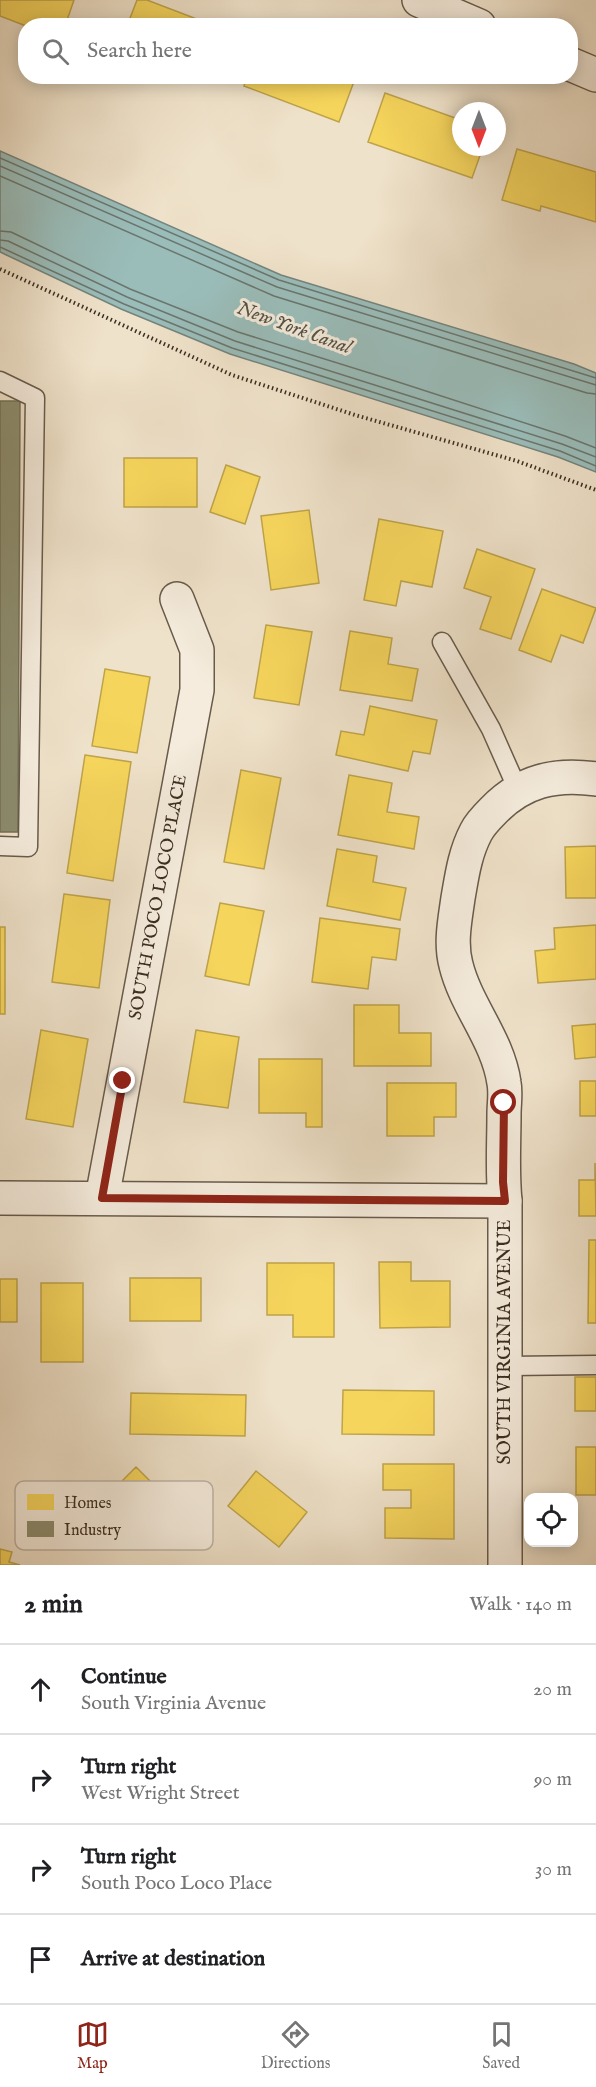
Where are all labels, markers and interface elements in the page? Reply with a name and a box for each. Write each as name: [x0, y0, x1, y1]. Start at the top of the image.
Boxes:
search box: [18, 18, 578, 84]
icon: search: [39, 35, 72, 68]
text: Search here: [87, 37, 192, 65]
north arrow: [452, 102, 506, 156]
water label: New York Canal: [233, 296, 357, 361]
street label: SOUTH POCO LOCO PLACE: [124, 773, 192, 1022]
route end: [109, 1067, 135, 1093]
route start: [490, 1089, 516, 1115]
street label: SOUTH VIRGINIA AVENUE: [494, 1219, 517, 1465]
legend: [15, 1481, 213, 1550]
map controls: [524, 1493, 578, 1547]
button: locate: [524, 1493, 578, 1547]
text: Homes: [64, 1494, 112, 1514]
text: Industry: [64, 1521, 121, 1541]
text: 2 min: [24, 1588, 83, 1621]
text: Walk · 140 m: [469, 1592, 572, 1617]
text: Continue: [81, 1663, 167, 1691]
icon: ahead: [24, 1673, 57, 1706]
text: 20 m: [533, 1677, 572, 1702]
text: South Virginia Avenue: [81, 1691, 266, 1716]
text: Turn right: [81, 1753, 176, 1781]
icon: right: [24, 1763, 57, 1796]
text: 90 m: [534, 1767, 572, 1792]
text: West Wright Street: [81, 1781, 240, 1806]
text: Turn right: [81, 1843, 176, 1871]
icon: right: [24, 1853, 57, 1886]
text: 30 m: [535, 1857, 572, 1882]
text: South Poco Loco Place: [81, 1871, 272, 1896]
icon: arrive: [24, 1943, 57, 1976]
text: Arrive at destination: [81, 1945, 265, 1973]
tab: Map: [76, 2018, 109, 2074]
tab: Directions: [261, 2018, 330, 2074]
tab: Saved: [482, 2018, 520, 2074]

